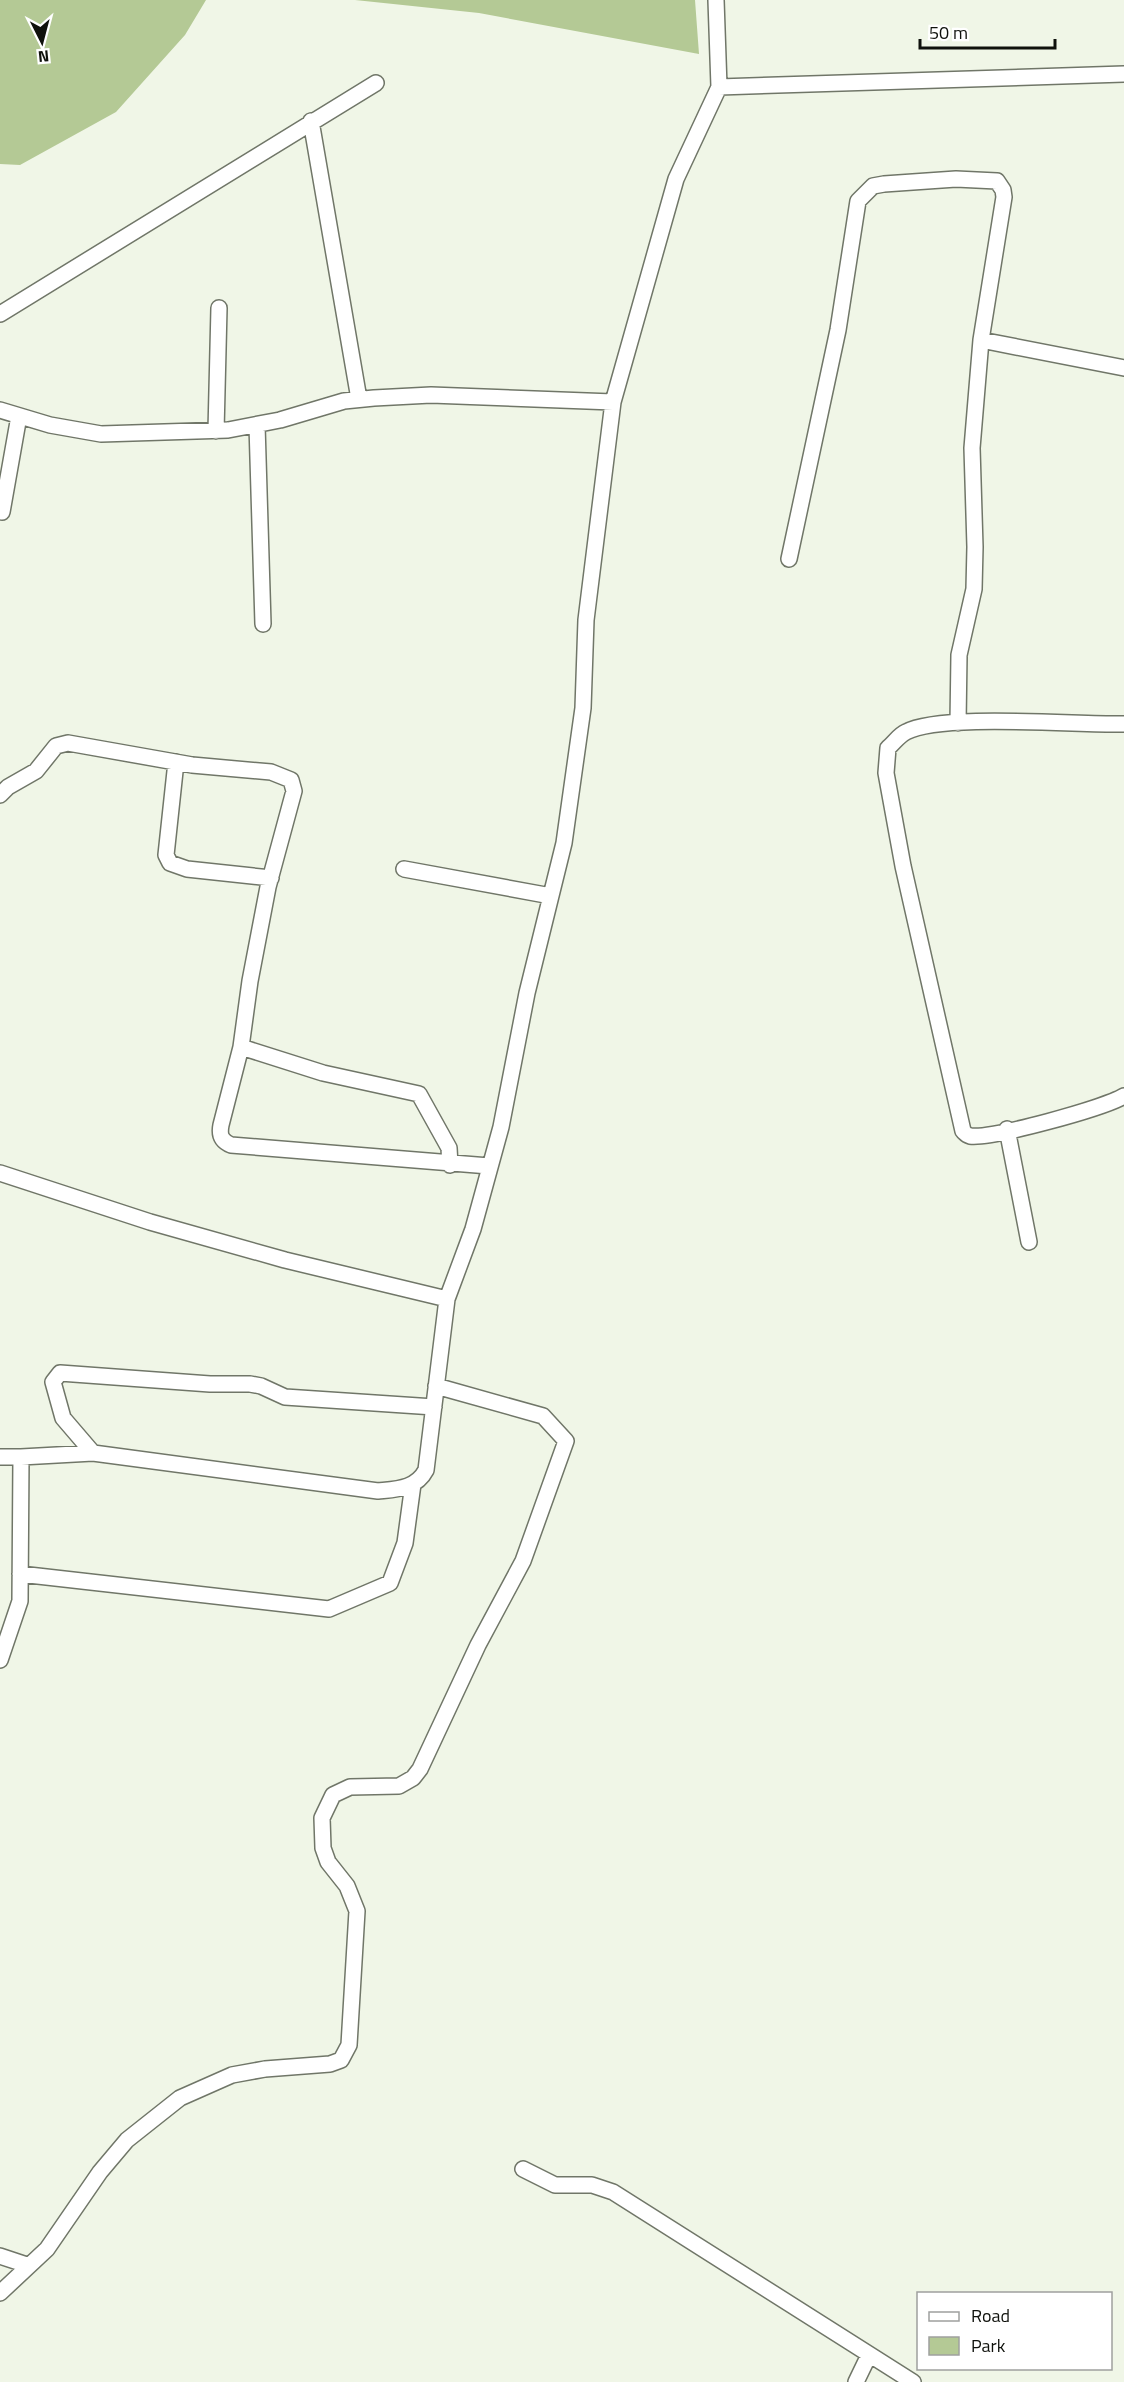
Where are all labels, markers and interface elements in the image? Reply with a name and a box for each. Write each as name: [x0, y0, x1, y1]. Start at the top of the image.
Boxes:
north arrow: [12, 12, 72, 72]
scale bar: [920, 12, 1055, 50]
text: 50 m: [929, 19, 968, 46]
text: N: [37, 44, 50, 69]
legend: [917, 2292, 1112, 2370]
text: Road: [971, 2302, 1010, 2329]
text: Park: [971, 2332, 1006, 2359]

